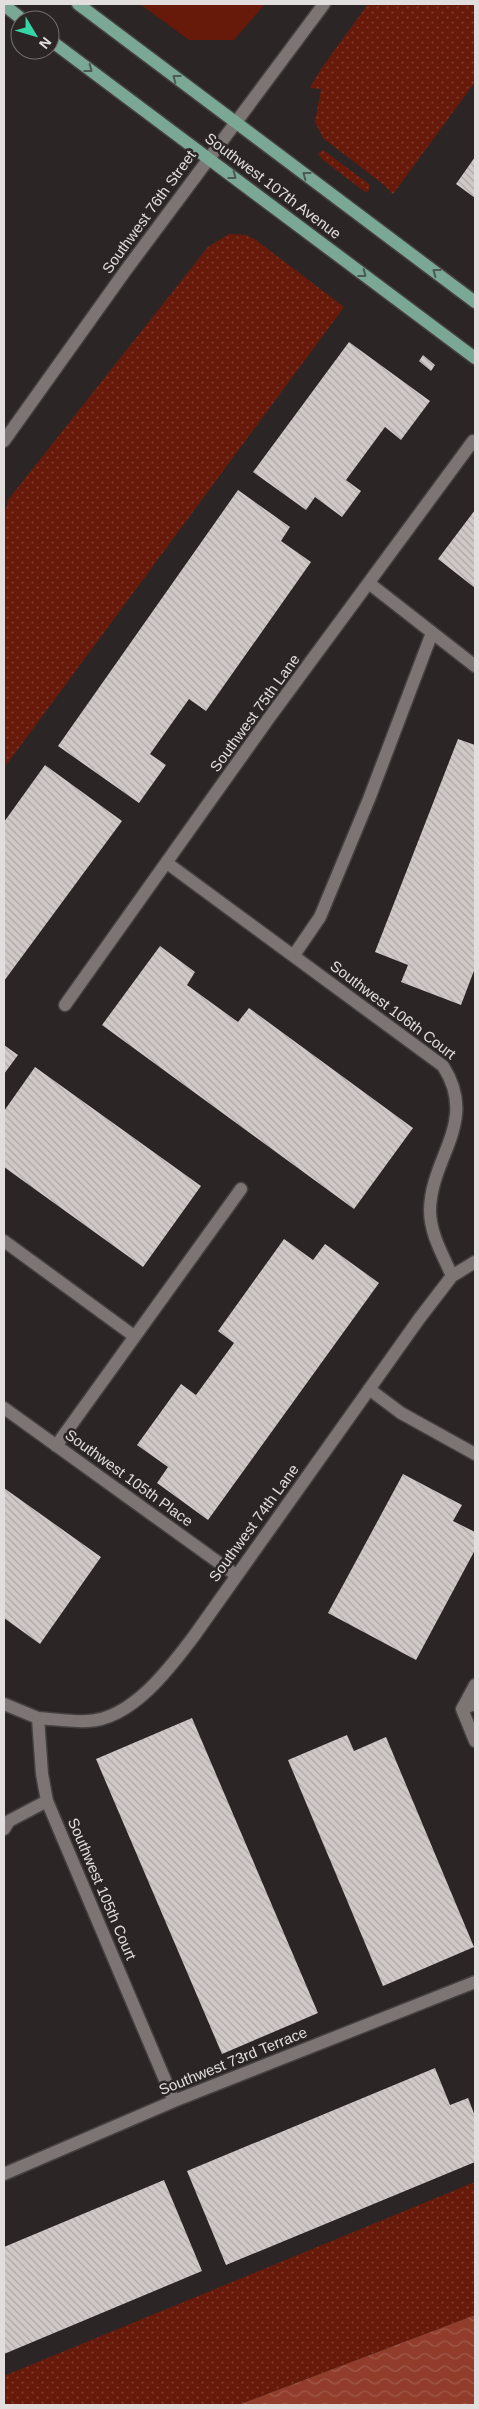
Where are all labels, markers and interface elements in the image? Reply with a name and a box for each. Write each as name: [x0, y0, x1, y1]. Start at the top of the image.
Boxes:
north arrow: [10, 10, 60, 60]
text: N: [36, 34, 55, 52]
one-way arrow: [83, 63, 93, 72]
one-way arrow: [172, 75, 182, 84]
street label: Southwest 107th Avenue: [202, 129, 345, 242]
street label: Southwest 76th Street: [98, 146, 199, 276]
one-way arrow: [227, 171, 236, 179]
one-way arrow: [302, 172, 312, 181]
one-way arrow: [357, 268, 367, 277]
one-way arrow: [433, 270, 442, 278]
street label: Southwest 75th Lane: [206, 651, 303, 775]
street label: Southwest 106th Court: [327, 957, 460, 1063]
street label: Southwest 105th Place: [62, 1426, 196, 1530]
street label: Southwest 74th Lane: [205, 1461, 302, 1585]
street label: Southwest 105th Court: [65, 1815, 140, 1963]
street label: Southwest 73rd Terrace: [156, 2023, 309, 2098]

